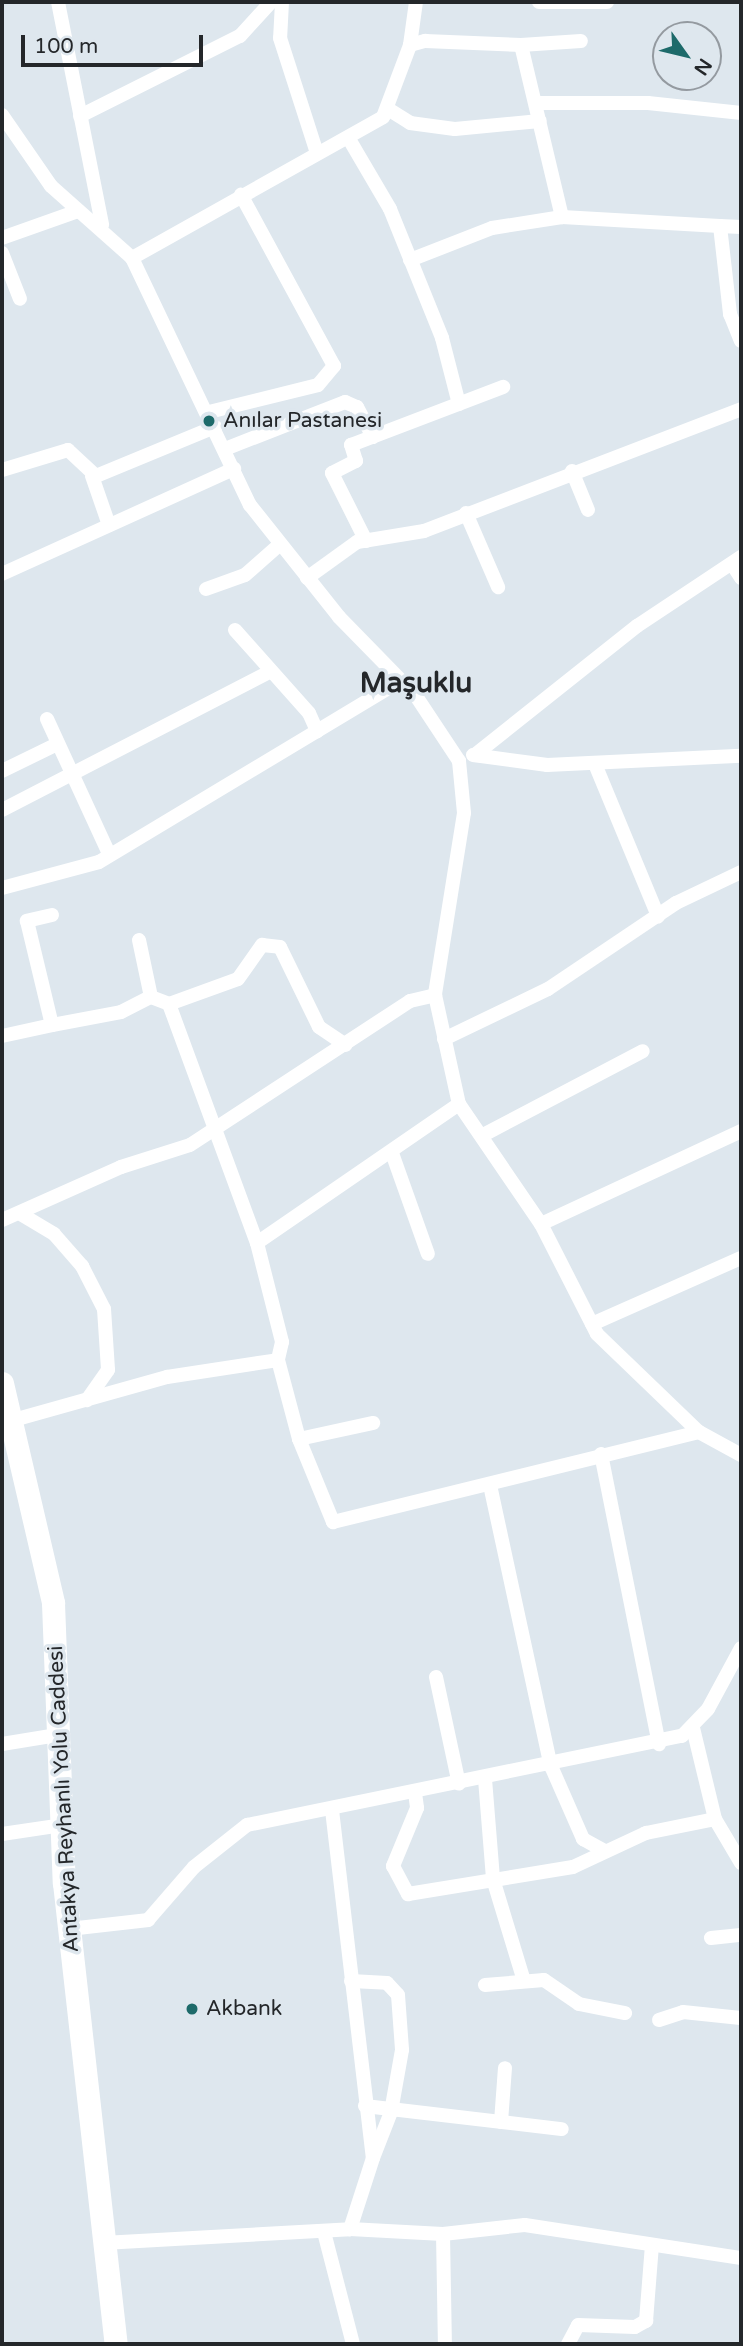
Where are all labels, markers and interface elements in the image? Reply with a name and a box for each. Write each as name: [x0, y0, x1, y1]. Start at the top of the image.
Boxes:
scale bar: [24, 21, 206, 65]
north arrow: [652, 21, 722, 91]
text: 100 m: [34, 34, 98, 59]
text: N: [689, 54, 716, 79]
place label: Anılar Pastanesi: [223, 408, 382, 434]
marker: Anılar Pastanesi: [201, 413, 217, 429]
district label: Maşuklu: [360, 666, 472, 700]
street label: Antakya Reyhanlı Yolu Caddesi: [43, 1645, 85, 1953]
place label: Akbank: [206, 1996, 282, 2022]
marker: Akbank: [184, 2001, 200, 2017]

